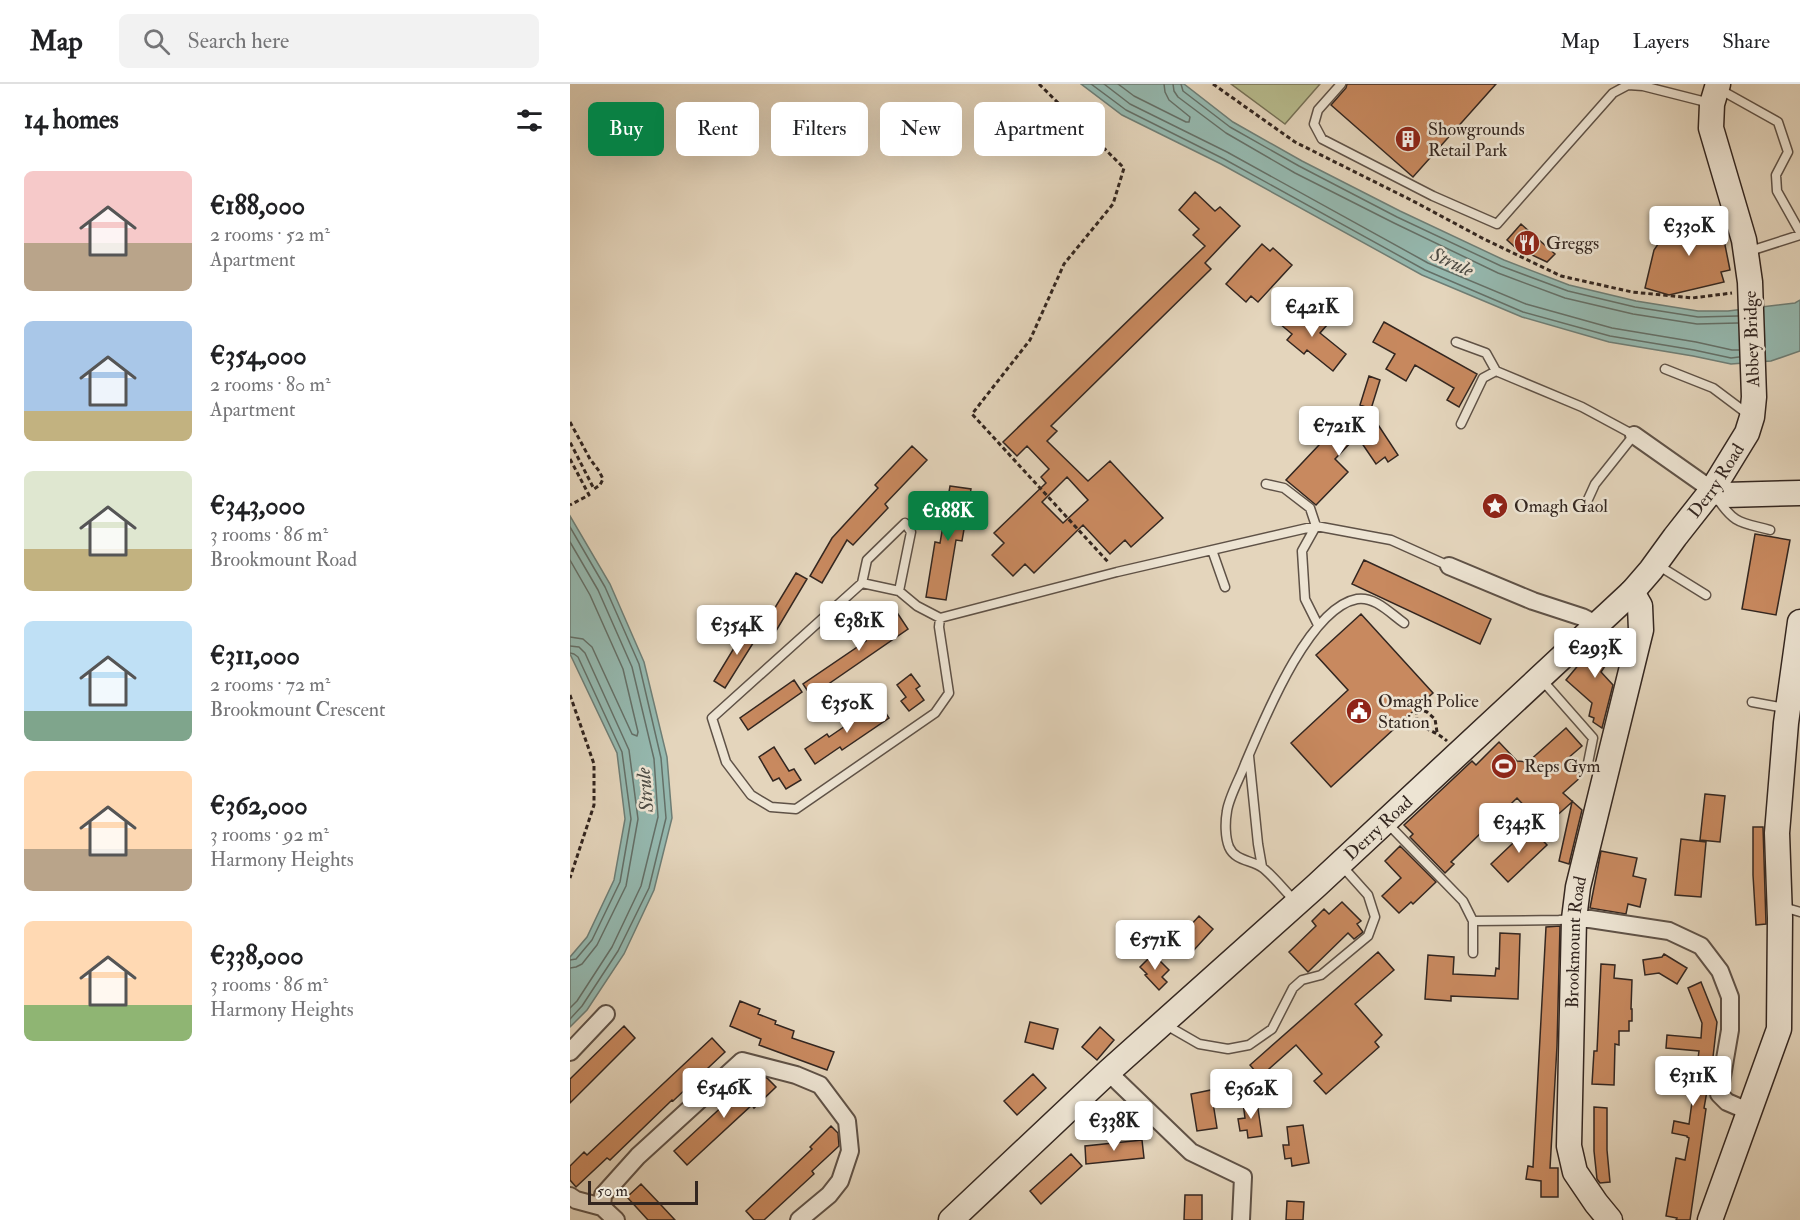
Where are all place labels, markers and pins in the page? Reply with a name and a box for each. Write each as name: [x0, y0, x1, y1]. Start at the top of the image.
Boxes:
place label: Showgrounds Retail Park: [1428, 118, 1525, 162]
building icon: Showgrounds Retail Park: [1393, 124, 1423, 154]
pin: €330K: [1647, 206, 1731, 257]
restaurant icon: Greggs: [1512, 228, 1542, 258]
place label: Greggs: [1546, 232, 1599, 255]
pin: €421K: [1270, 287, 1354, 338]
pin: €721K: [1297, 406, 1381, 457]
pin: €188K: [906, 491, 990, 542]
place icon: Omagh Gaol: [1480, 491, 1510, 521]
place label: Omagh Gaol: [1514, 495, 1608, 518]
pin: €381K: [817, 601, 901, 652]
pin: €354K: [695, 605, 779, 656]
pin: €293K: [1553, 628, 1637, 679]
pin: €350K: [805, 683, 889, 734]
place label: Omagh Police Station: [1378, 690, 1479, 734]
public building icon: Omagh Police Station: [1344, 696, 1374, 726]
sports icon: Reps Gym: [1489, 751, 1519, 781]
place label: Reps Gym: [1524, 755, 1600, 778]
pin: €343K: [1477, 803, 1561, 854]
pin: €571K: [1113, 920, 1197, 971]
pin: €311K: [1651, 1056, 1735, 1107]
pin: €546K: [682, 1068, 766, 1119]
pin: €362K: [1209, 1069, 1293, 1120]
pin: €338K: [1072, 1101, 1156, 1152]

